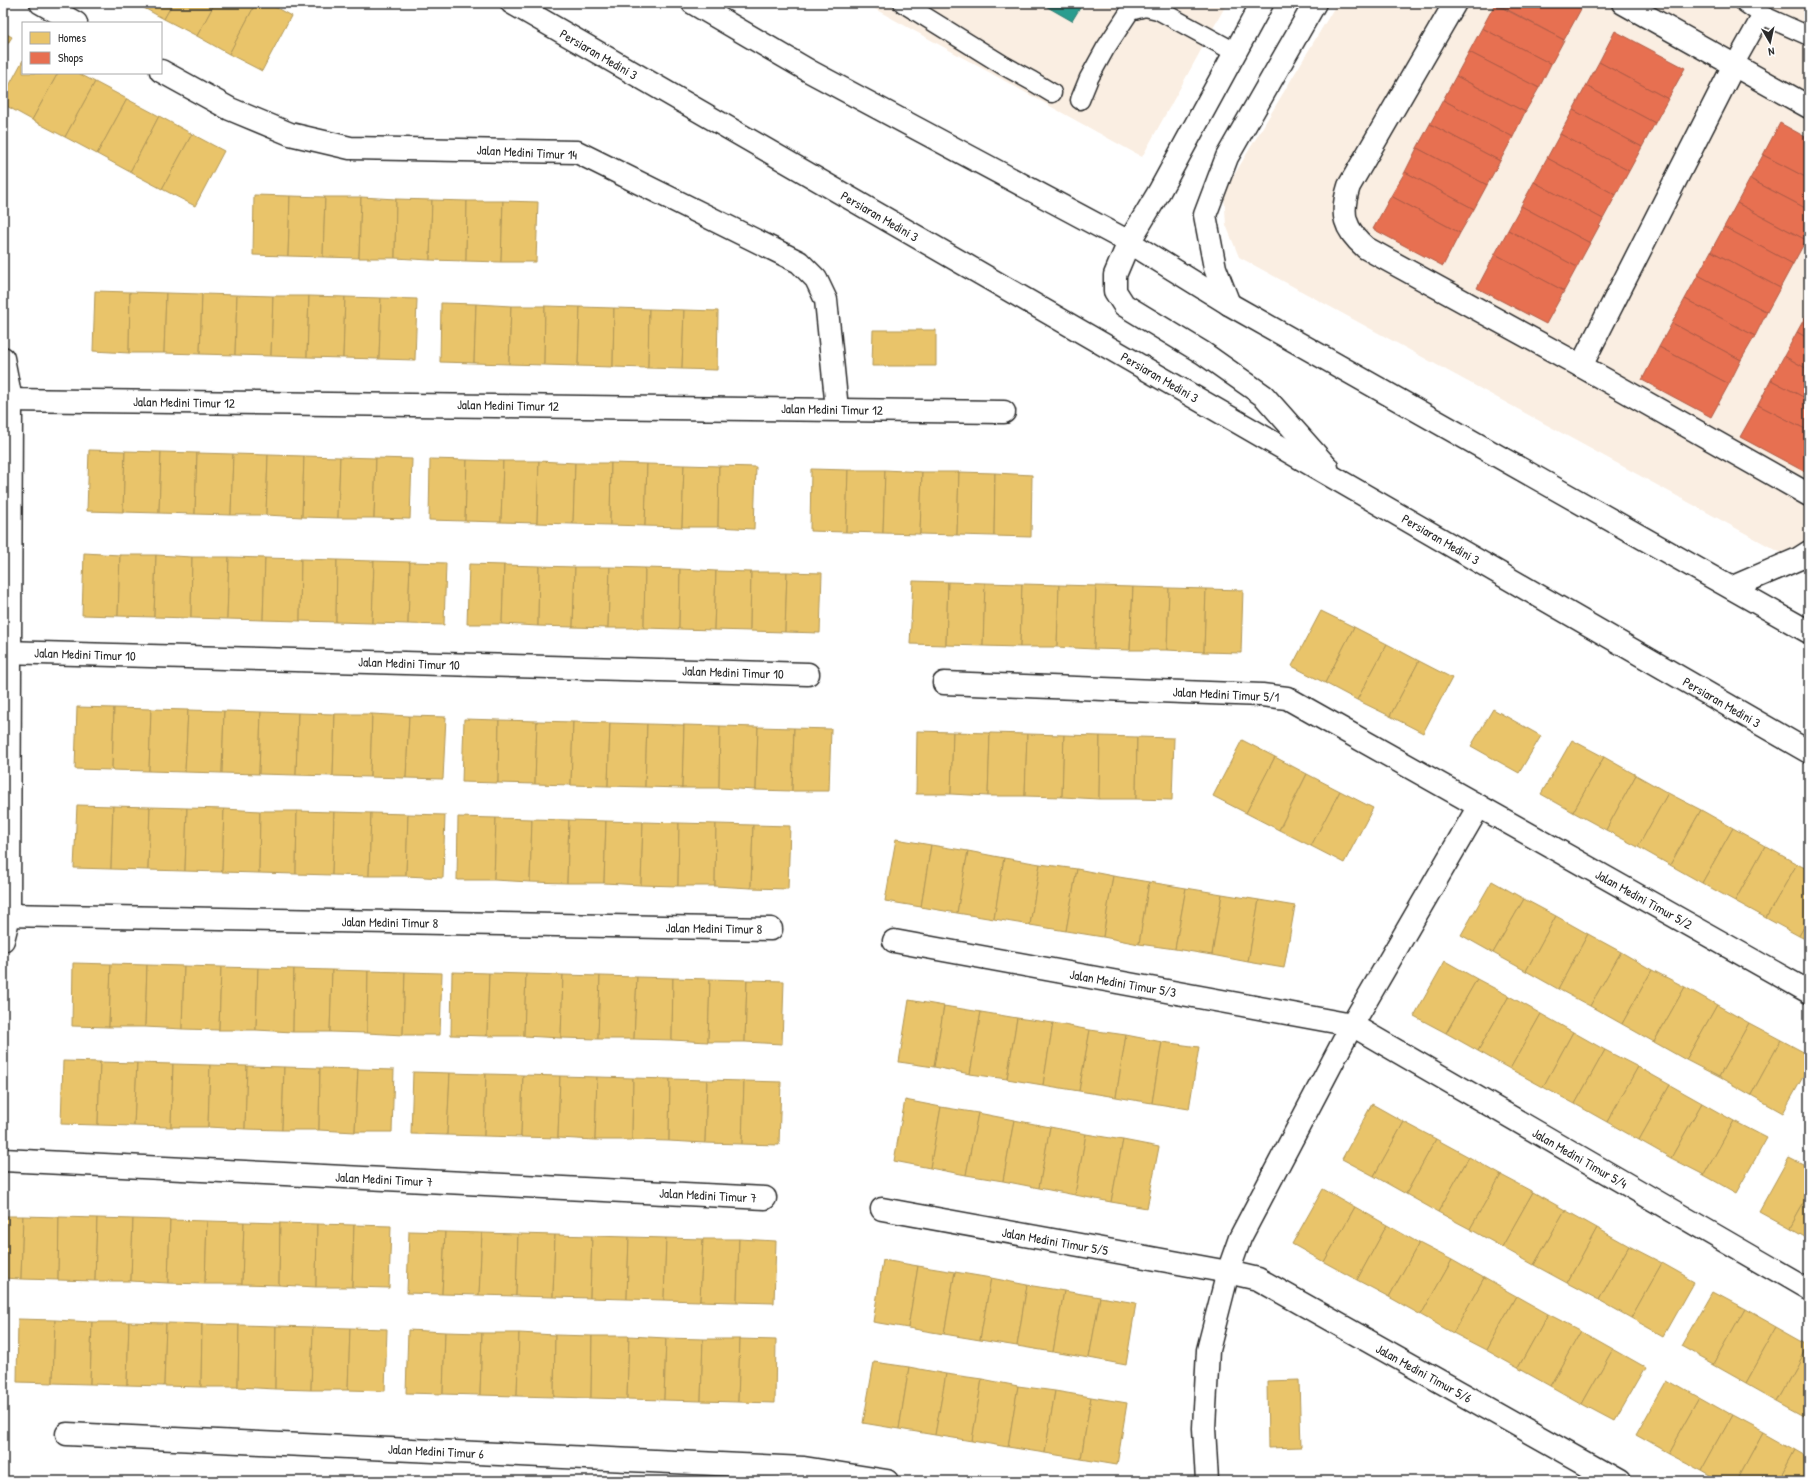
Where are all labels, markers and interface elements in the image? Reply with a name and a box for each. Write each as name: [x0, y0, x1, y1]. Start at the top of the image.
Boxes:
legend: [22, 22, 162, 74]
north arrow: [1750, 22, 1790, 62]
street label: Persiaran Medini 3: [557, 24, 641, 84]
text: Homes: [58, 29, 86, 46]
text: N: [1767, 45, 1776, 59]
text: Shops: [58, 49, 84, 66]
street label: Jalan Medini Timur 14: [476, 140, 578, 164]
street label: Persiaran Medini 3: [838, 186, 922, 246]
street label: Persiaran Medini 3: [1118, 347, 1202, 407]
street label: Jalan Medini Timur 12: [133, 392, 235, 412]
street label: Jalan Medini Timur 12: [457, 395, 559, 415]
street label: Jalan Medini Timur 12: [781, 399, 883, 419]
street label: Persiaran Medini 3: [1399, 509, 1483, 569]
street label: Jalan Medini Timur 10: [34, 643, 136, 665]
street label: Jalan Medini Timur 10: [358, 652, 460, 674]
street label: Jalan Medini Timur 10: [682, 661, 784, 683]
street label: Persiaran Medini 3: [1680, 672, 1764, 732]
street label: Jalan Medini Timur 5/1: [1172, 682, 1280, 706]
street label: Jalan Medini Timur 5/2: [1592, 865, 1696, 933]
street label: Jalan Medini Timur 8: [342, 912, 439, 932]
street label: Jalan Medini Timur 8: [666, 918, 763, 938]
street label: Jalan Medini Timur 5/3: [1068, 965, 1178, 1001]
street label: Jalan Medini Timur 5/4: [1529, 1123, 1631, 1193]
street label: Jalan Medini Timur 7: [335, 1167, 433, 1191]
street label: Jalan Medini Timur 7: [659, 1183, 757, 1207]
street label: Jalan Medini Timur 5/5: [1000, 1223, 1110, 1259]
street label: Jalan Medini Timur 5/6: [1373, 1339, 1475, 1407]
street label: Jalan Medini Timur 6: [387, 1439, 485, 1463]

